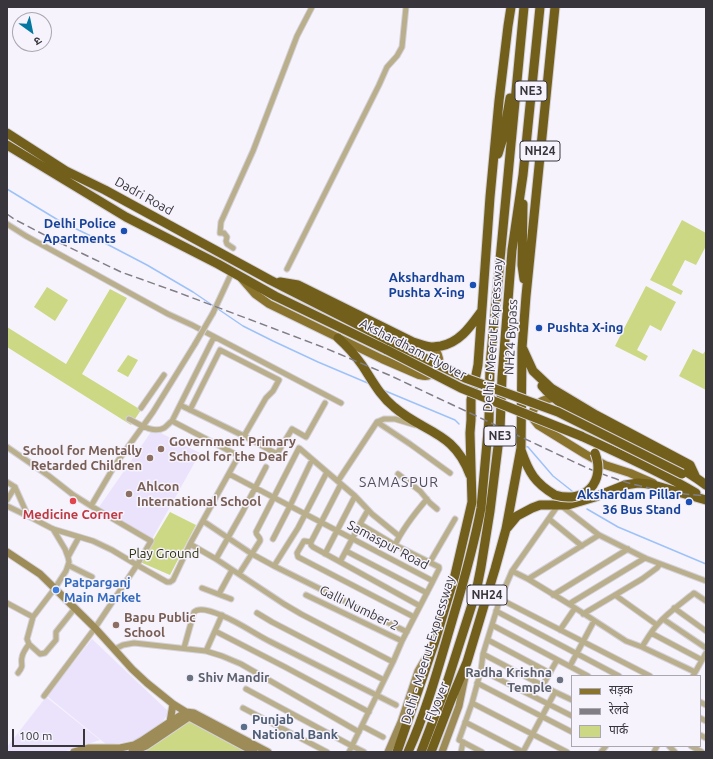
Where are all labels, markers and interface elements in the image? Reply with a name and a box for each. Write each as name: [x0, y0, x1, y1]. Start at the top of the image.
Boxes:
north arrow: [12, 12, 52, 52]
text: उ: [32, 34, 44, 48]
road number: NE3: [515, 81, 547, 101]
road number: NH24: [520, 141, 560, 161]
street label: Dadri Road: [112, 174, 176, 218]
place label: Delhi Police Apartments: [43, 216, 116, 247]
marker: Delhi Police Apartments: [119, 226, 129, 236]
street label: Delhi - Meerut Expressway: [480, 258, 506, 412]
place label: Akshardham Pushta X-ing: [389, 270, 465, 301]
marker: Akshardham Pushta X-ing: [468, 280, 478, 290]
street label: NH24 Bypass: [501, 299, 521, 375]
street label: Akshardham Flyover: [357, 315, 469, 383]
place label: Pushta X-ing: [547, 320, 623, 336]
marker: Pushta X-ing: [534, 323, 544, 333]
road number: NE3: [484, 426, 516, 446]
place label: Government Primary School for the Deaf: [169, 434, 296, 465]
place label: School for Mentally Retarded Children: [23, 443, 142, 474]
marker: Government Primary School for the Deaf: [156, 444, 166, 454]
marker: School for Mentally Retarded Children: [145, 453, 155, 463]
district label: SAMASPUR: [359, 474, 439, 490]
place label: Ahlcon International School: [137, 479, 261, 510]
place label: Akshardam Pillar 36 Bus Stand: [577, 487, 681, 518]
marker: Ahlcon International School: [124, 489, 134, 499]
marker: Medicine Corner: [68, 496, 78, 506]
marker: Akshardam Pillar 36 Bus Stand: [684, 497, 694, 507]
place label: Medicine Corner: [23, 507, 123, 523]
street label: Samaspur Road: [345, 517, 431, 573]
park label: Play Ground: [129, 546, 199, 562]
street label: Delhi - Meerut Expressway: [398, 574, 458, 726]
place label: Patparganj Main Market: [64, 575, 141, 606]
street label: Galli Number 2: [317, 582, 401, 634]
marker: Patparganj Main Market: [51, 585, 61, 595]
road number: NH24: [467, 585, 507, 605]
place label: Bapu Public School: [124, 610, 196, 641]
marker: Bapu Public School: [111, 620, 121, 630]
place label: Radha Krishna Temple: [465, 665, 552, 696]
place label: Shiv Mandir: [198, 670, 269, 686]
marker: Shiv Mandir: [185, 673, 195, 683]
marker: Radha Krishna Temple: [555, 675, 565, 685]
legend: [571, 675, 701, 747]
street label: Flyover: [422, 679, 452, 725]
text: सड़क: [609, 683, 633, 696]
text: रेलवे: [609, 703, 629, 716]
place label: Punjab National Bank: [252, 712, 338, 743]
scale bar: [14, 721, 87, 747]
marker: Punjab National Bank: [239, 722, 249, 732]
text: पार्क: [609, 723, 628, 736]
text: 100 m: [19, 729, 52, 742]

